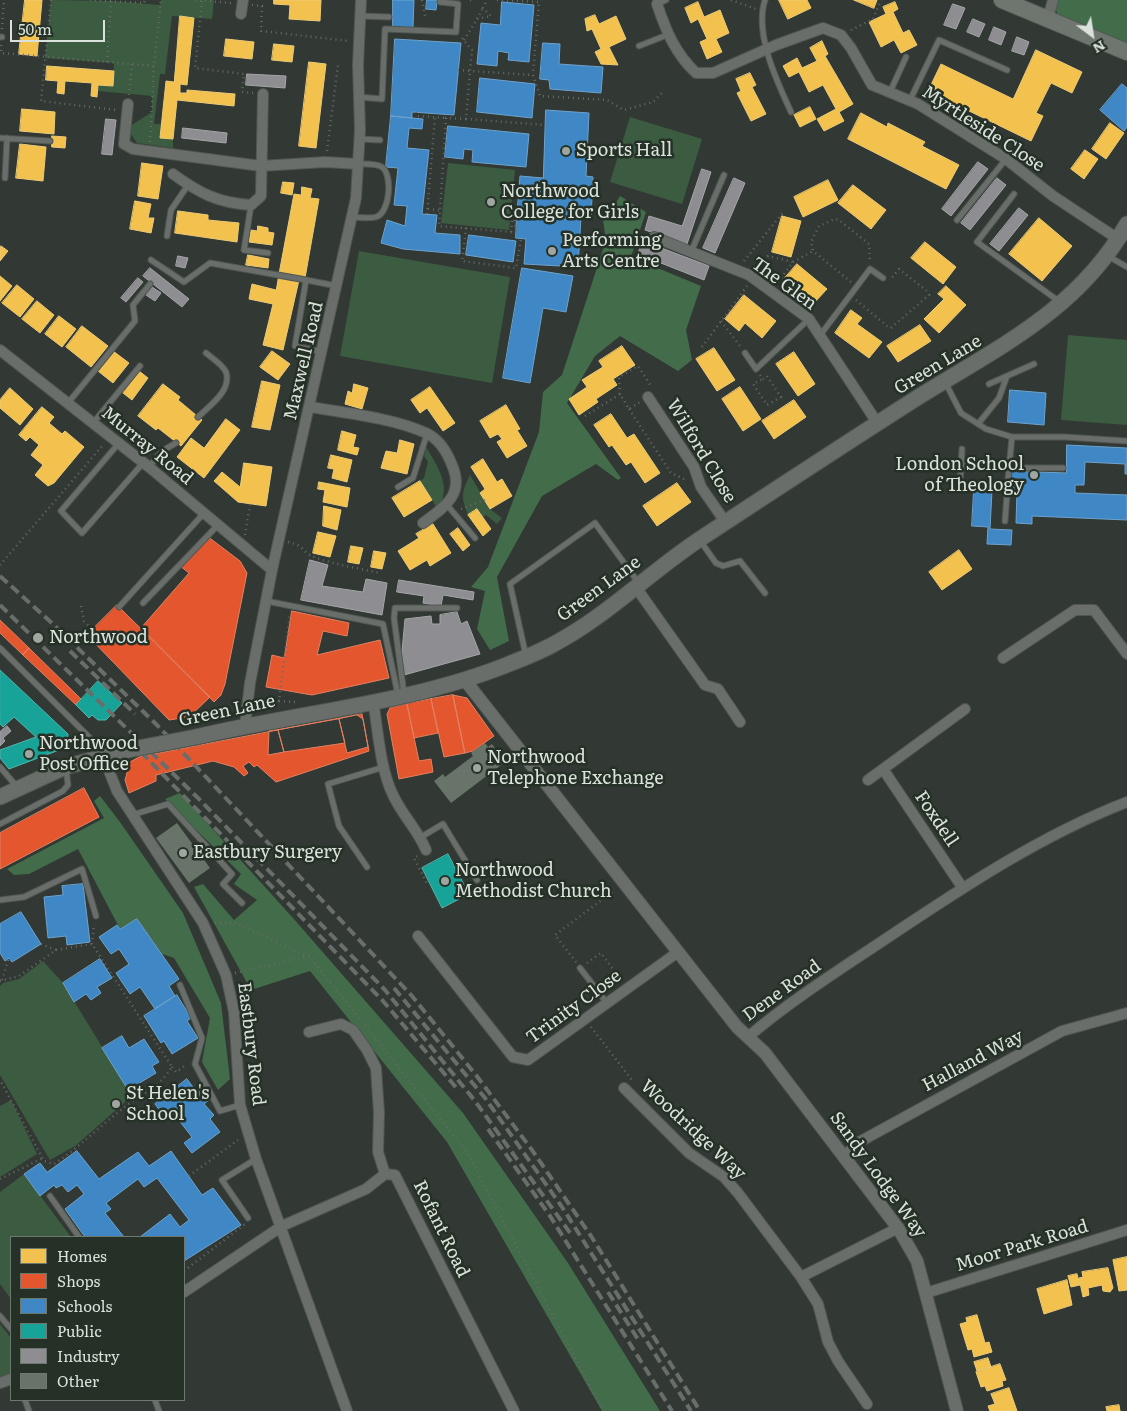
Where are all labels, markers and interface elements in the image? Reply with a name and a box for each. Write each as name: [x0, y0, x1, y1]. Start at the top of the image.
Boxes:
scale bar: [12, 10, 108, 42]
north arrow: [1067, 10, 1117, 60]
text: 50 m: [18, 17, 52, 40]
text: N: [1090, 36, 1110, 59]
street label: Myrtleside Close: [918, 81, 1048, 177]
place label: Sports Hall: [576, 140, 672, 162]
marker: Sports Hall: [560, 145, 572, 157]
place label: Northwood College for Girls: [501, 181, 639, 223]
marker: Northwood College for Girls: [485, 196, 497, 208]
place label: Performing Arts Centre: [562, 230, 662, 272]
marker: Performing Arts Centre: [546, 245, 558, 257]
street label: The Glen: [747, 253, 821, 315]
street label: Maxwell Road: [280, 300, 328, 422]
street label: Green Lane: [890, 331, 986, 399]
street label: Wilford Close: [662, 395, 740, 507]
street label: Murray Road: [97, 402, 197, 490]
place label: London School of Theology: [895, 454, 1024, 496]
marker: London School of Theology: [1028, 469, 1040, 481]
street label: Green Lane: [553, 551, 645, 627]
place label: Northwood: [49, 627, 148, 649]
marker: Northwood: [31, 631, 45, 645]
street label: Green Lane: [177, 690, 277, 732]
place label: Northwood Post Office: [39, 733, 138, 776]
place label: Northwood Telephone Exchange: [487, 747, 664, 790]
marker: Northwood Post Office: [23, 748, 35, 760]
marker: Northwood Telephone Exchange: [471, 762, 483, 774]
street label: Foxdell: [910, 787, 962, 851]
place label: Eastbury Surgery: [193, 842, 342, 864]
marker: Eastbury Surgery: [177, 847, 189, 859]
place label: Northwood Methodist Church: [455, 860, 612, 902]
marker: Northwood Methodist Church: [439, 875, 451, 887]
street label: Dene Road: [739, 955, 825, 1027]
street label: Trinity Close: [522, 965, 626, 1049]
street label: Eastbury Road: [233, 981, 269, 1107]
street label: Halland Way: [919, 1025, 1027, 1097]
street label: Woodridge Way: [636, 1075, 750, 1185]
place label: St Helen's School: [126, 1083, 209, 1126]
marker: St Helen's School: [110, 1098, 122, 1110]
street label: Sandy Lodge Way: [825, 1108, 931, 1242]
street label: Rofant Road: [408, 1177, 474, 1281]
street label: Moor Park Road: [953, 1216, 1091, 1276]
legend: [10, 1236, 185, 1401]
text: Homes: [57, 1244, 107, 1267]
text: Shops: [57, 1269, 100, 1292]
text: Schools: [57, 1294, 112, 1317]
text: Public: [57, 1319, 102, 1342]
text: Industry: [57, 1344, 120, 1367]
text: Other: [57, 1369, 99, 1392]

